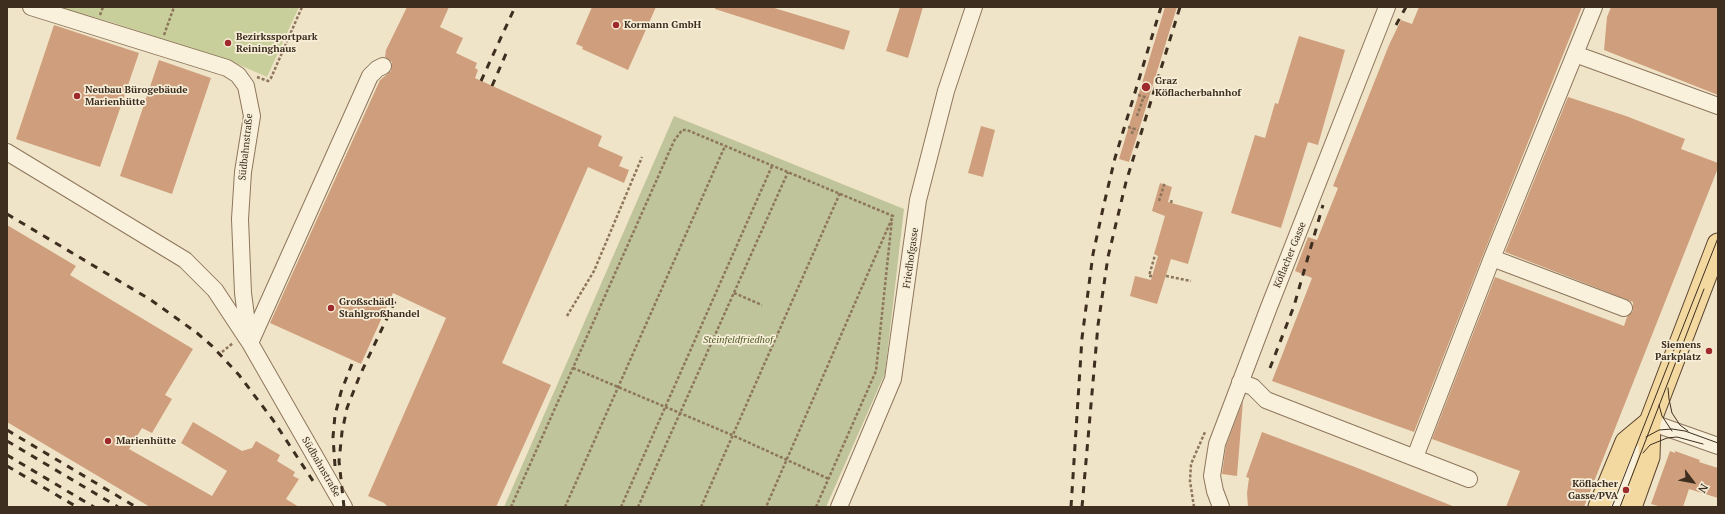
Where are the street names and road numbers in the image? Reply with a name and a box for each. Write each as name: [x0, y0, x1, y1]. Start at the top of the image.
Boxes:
street label: Südbahnstraße: [237, 113, 255, 181]
street label: Köflacher Gasse: [1271, 220, 1309, 290]
street label: Friedhofgasse: [901, 227, 921, 289]
street label: Südbahnstraße: [299, 435, 343, 499]

